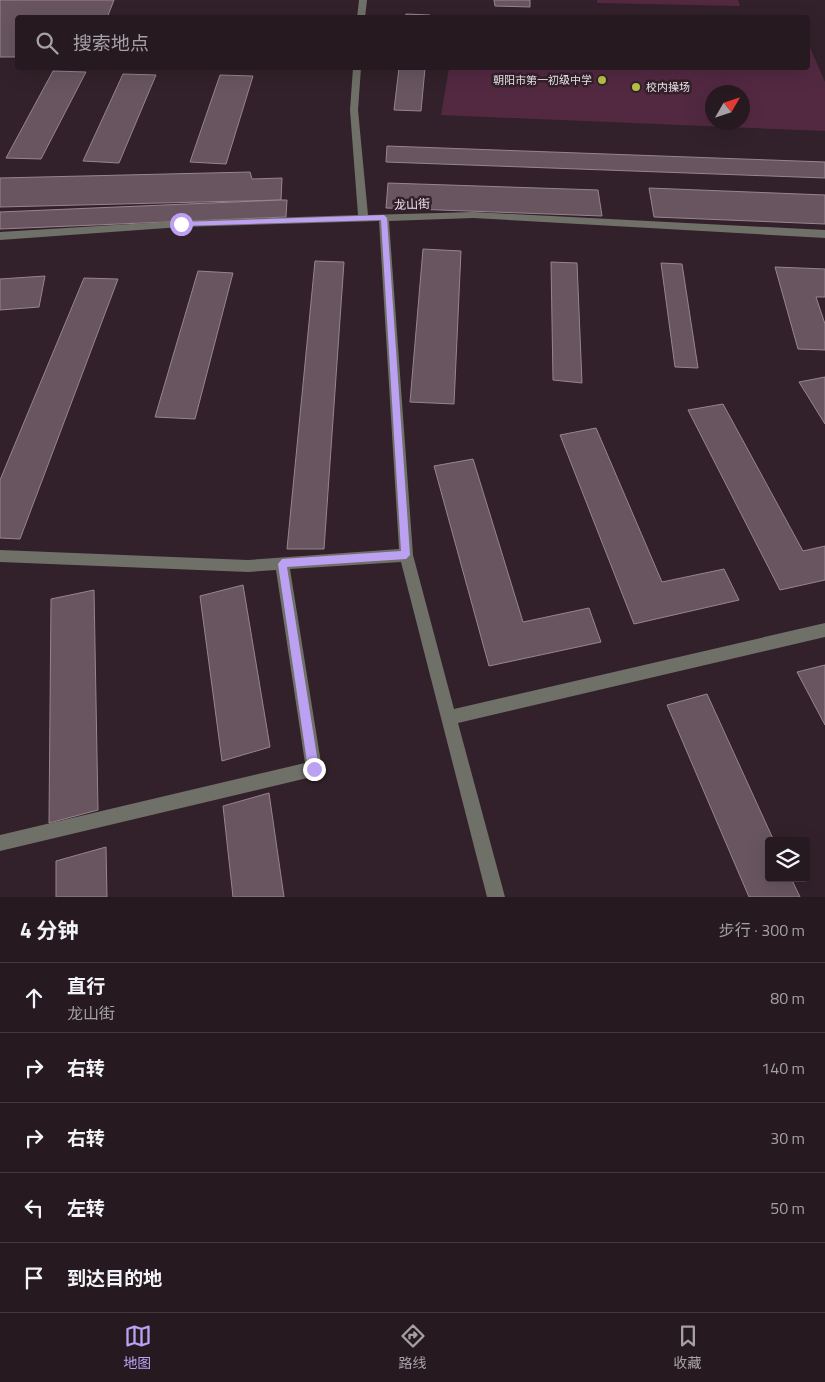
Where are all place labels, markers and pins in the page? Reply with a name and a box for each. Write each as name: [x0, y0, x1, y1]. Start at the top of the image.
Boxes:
place label: 朝阳市第一初级中学: [493, 72, 592, 88]
marker: 朝阳市第一初级中学: [596, 74, 608, 86]
place label: 校内操场: [646, 79, 690, 95]
marker: 校内操场: [630, 81, 642, 93]

